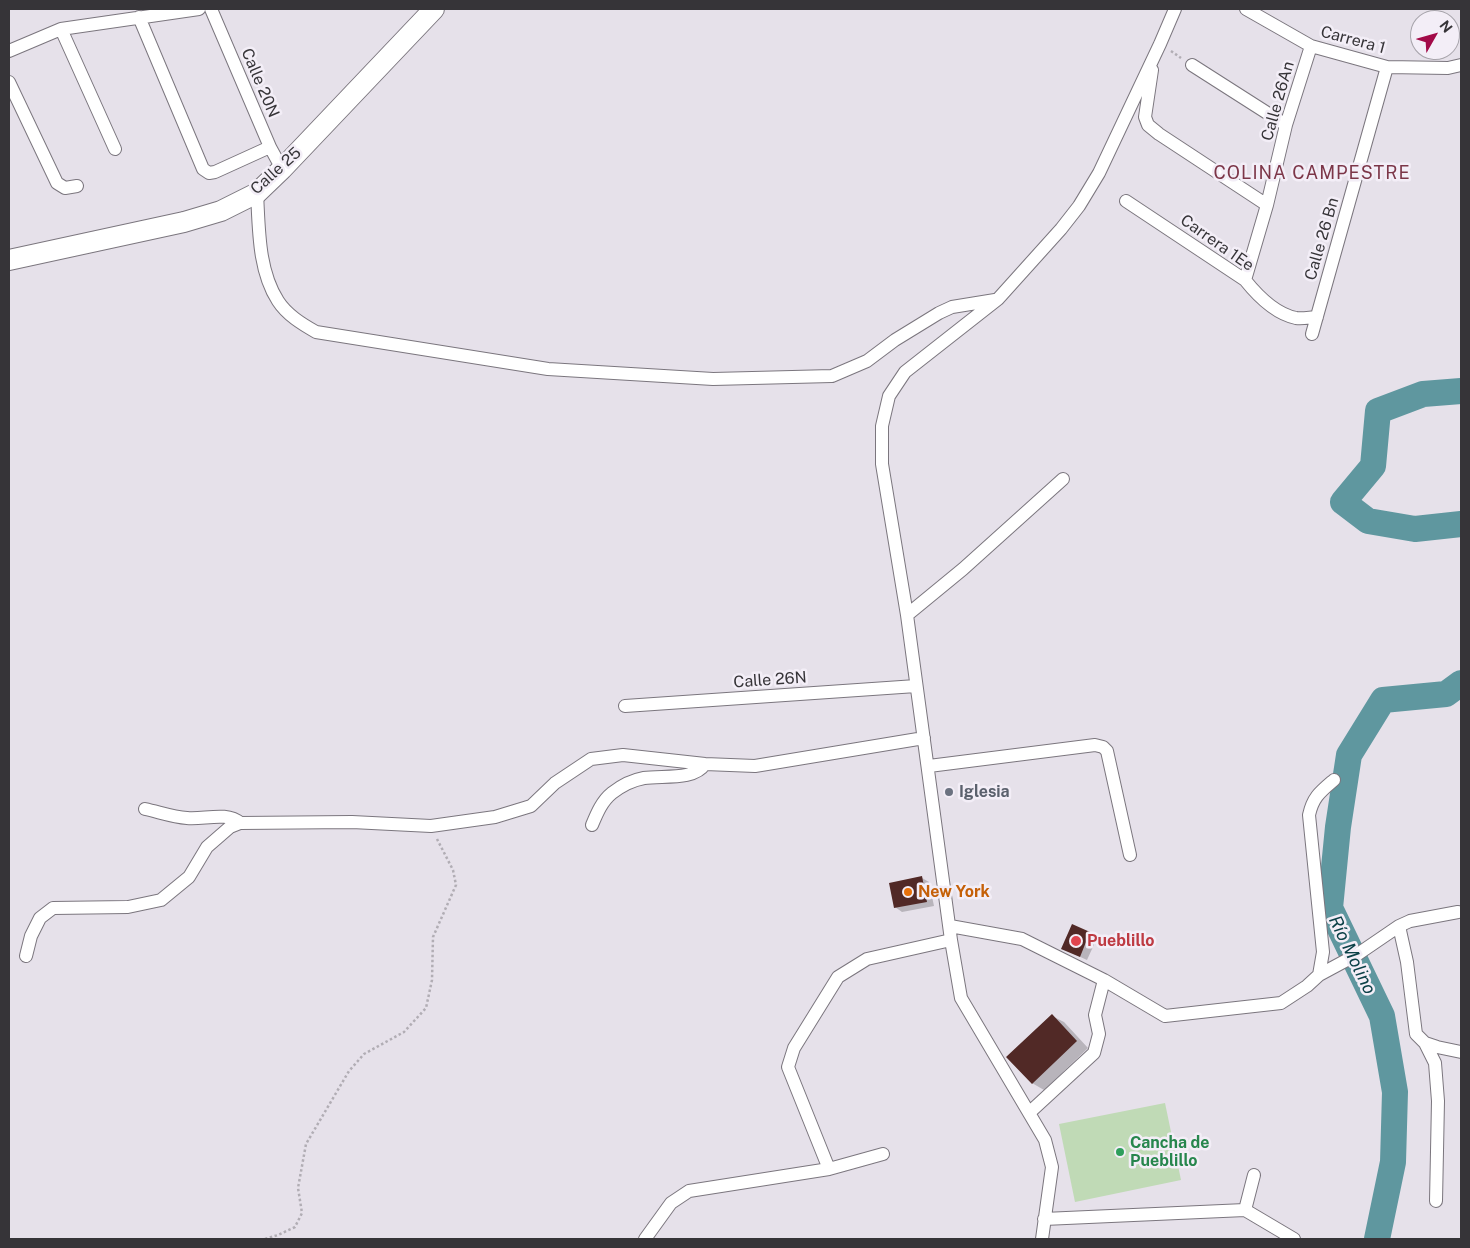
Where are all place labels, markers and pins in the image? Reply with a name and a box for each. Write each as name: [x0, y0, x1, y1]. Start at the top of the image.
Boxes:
place label: Iglesia: [959, 782, 1010, 802]
marker: Iglesia: [943, 786, 955, 798]
place label: New York: [918, 882, 990, 902]
marker: New York: [902, 886, 914, 898]
place label: Pueblillo: [1087, 931, 1154, 951]
marker: Pueblillo: [1069, 934, 1083, 948]
place label: Cancha de Pueblillo: [1130, 1133, 1210, 1171]
marker: Cancha de Pueblillo: [1114, 1146, 1126, 1158]

